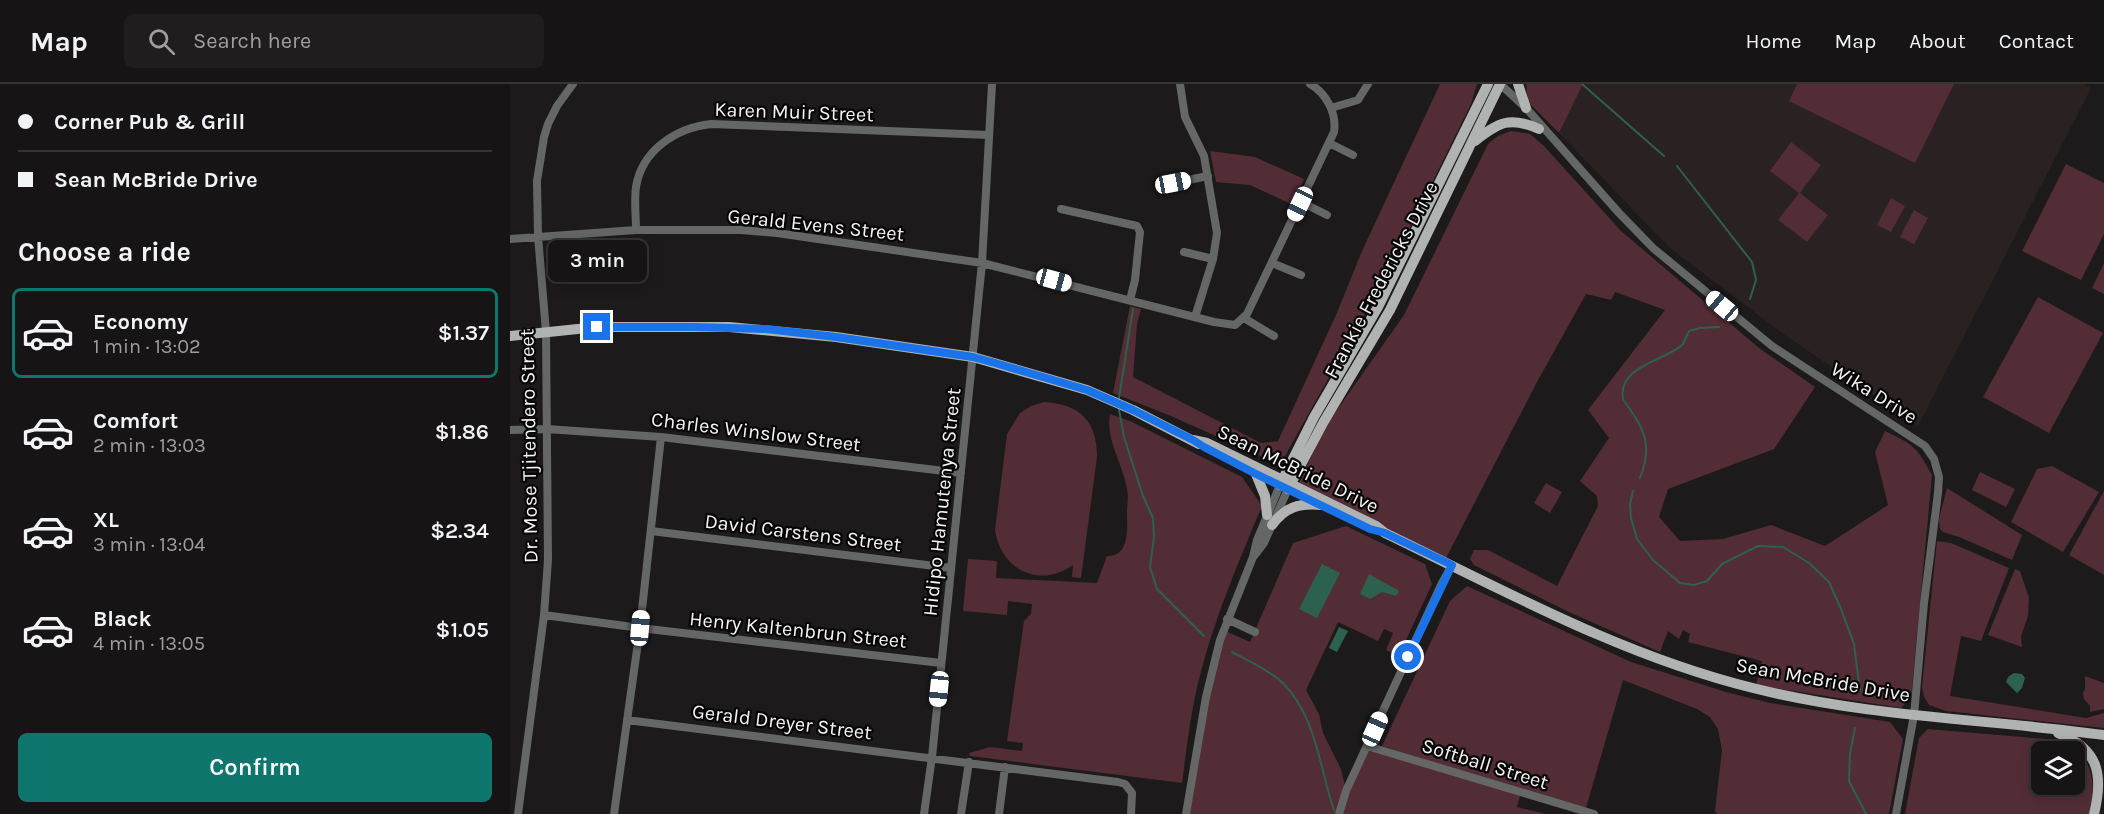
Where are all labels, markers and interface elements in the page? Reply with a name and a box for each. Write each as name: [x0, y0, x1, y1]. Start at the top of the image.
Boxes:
search box: [124, 14, 544, 68]
text: Map: [30, 25, 88, 58]
icon: search: [145, 25, 178, 58]
text: Search here: [193, 28, 311, 54]
text: Home: [1746, 29, 1802, 53]
text: Map: [1835, 29, 1876, 53]
text: About: [1909, 29, 1966, 53]
text: Contact: [1999, 29, 2074, 53]
street label: Karen Muir Street: [714, 98, 875, 126]
text: Corner Pub & Grill: [54, 109, 245, 135]
text: Sean McBride Drive: [54, 167, 258, 193]
car: [1154, 171, 1192, 195]
street label: Frankie Fredericks Drive: [1319, 178, 1443, 382]
car: [1284, 184, 1316, 224]
street label: Gerald Evens Street: [727, 204, 906, 246]
text: Choose a ride: [18, 236, 191, 268]
callout: 3 min: [548, 240, 646, 282]
text: 3 min: [570, 249, 625, 272]
car: [1034, 267, 1074, 293]
car: [1702, 288, 1742, 324]
icon: car: [21, 306, 75, 360]
text: Economy: [93, 309, 188, 335]
route end: [583, 313, 610, 340]
text: $1.37: [438, 320, 489, 346]
street label: Dr. Mose Tjitendero Street: [515, 328, 543, 563]
text: 1 min · 13:02: [93, 335, 201, 358]
street label: Wika Drive: [1827, 357, 1921, 429]
street label: Hidipo Hamutenya Street: [919, 386, 965, 617]
icon: car: [21, 405, 75, 459]
text: Comfort: [93, 408, 178, 434]
street label: Charles Winslow Street: [650, 408, 862, 456]
text: $1.86: [435, 419, 489, 445]
street label: Sean McBride Drive: [1214, 420, 1382, 518]
text: 2 min · 13:03: [93, 434, 206, 457]
icon: car: [21, 504, 75, 558]
text: XL: [93, 507, 119, 533]
street label: David Carstens Street: [703, 510, 903, 557]
text: $2.34: [430, 518, 489, 544]
text: 3 min · 13:04: [93, 533, 205, 556]
icon: car: [21, 603, 75, 657]
text: Black: [93, 606, 152, 632]
street label: Henry Kaltenbrun Street: [688, 607, 908, 653]
car: [629, 609, 651, 647]
text: $1.05: [436, 617, 489, 643]
text: 4 min · 13:05: [93, 632, 205, 655]
route start: [1394, 643, 1421, 670]
street label: Sean McBride Drive: [1734, 653, 1912, 707]
car: [928, 670, 950, 708]
street label: Gerald Dreyer Street: [691, 700, 874, 744]
car: [1359, 709, 1391, 749]
button: Confirm: [18, 733, 492, 802]
street label: Softball Street: [1419, 734, 1552, 794]
map controls: [2031, 741, 2085, 795]
button: layers: [2031, 741, 2085, 795]

